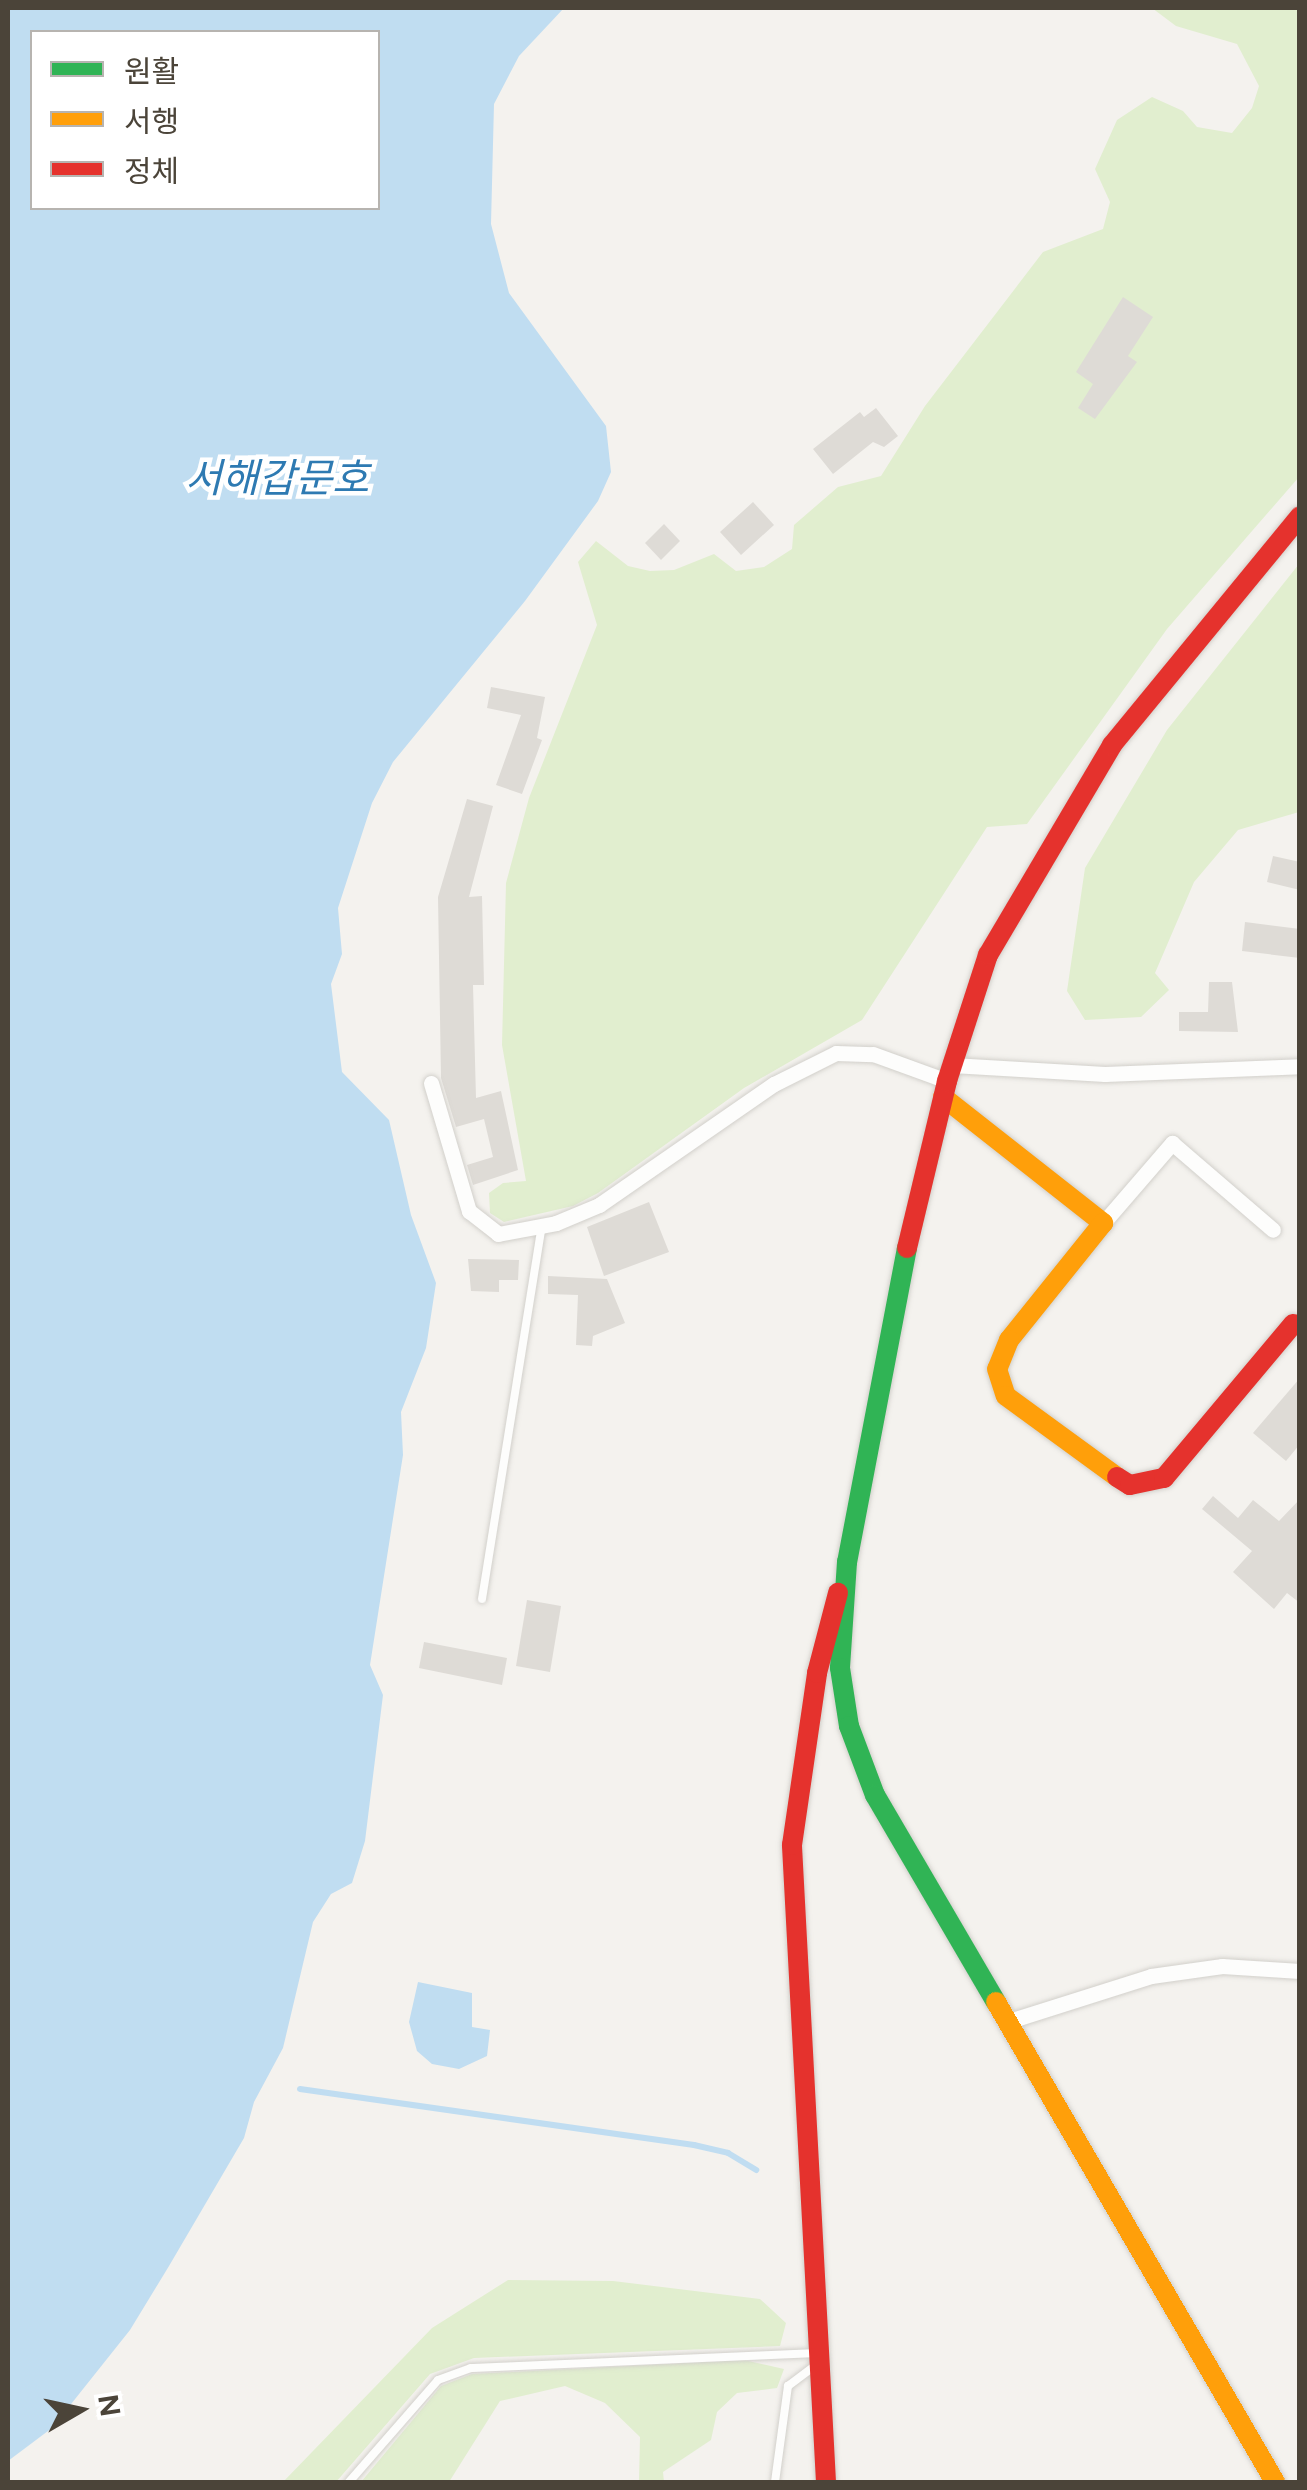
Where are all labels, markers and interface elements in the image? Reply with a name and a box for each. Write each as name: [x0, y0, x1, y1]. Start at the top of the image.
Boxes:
legend: [30, 30, 380, 210]
text: 원활: [124, 53, 179, 90]
text: 서행: [124, 103, 179, 140]
text: 정체: [124, 153, 179, 190]
water label: 서해갑문호: [185, 454, 369, 502]
north arrow: [30, 2360, 130, 2460]
text: N: [91, 2392, 128, 2419]

